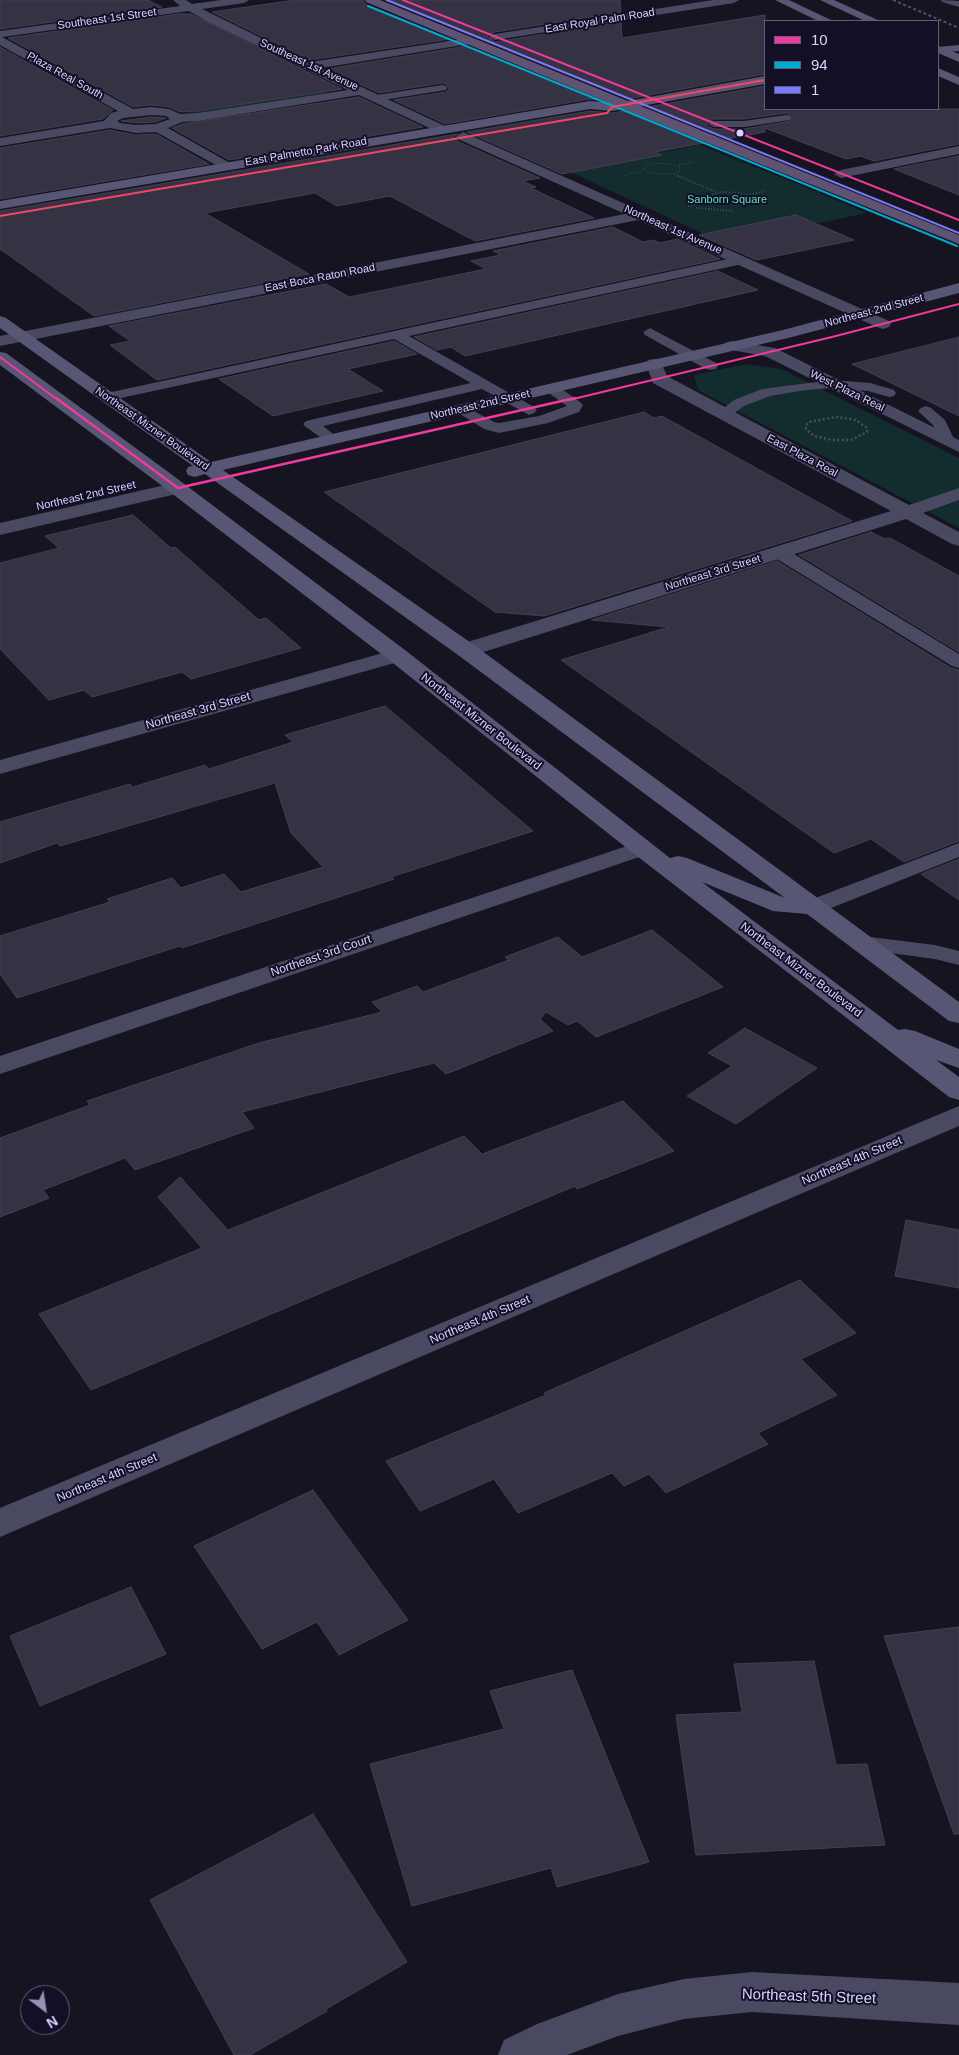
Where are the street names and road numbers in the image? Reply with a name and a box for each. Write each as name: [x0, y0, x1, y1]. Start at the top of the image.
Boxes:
street label: Southeast 1st Street: [57, 6, 157, 32]
street label: East Royal Palm Road: [544, 6, 656, 36]
street label: Southeast 1st Avenue: [258, 36, 360, 94]
street label: Plaza Real South: [25, 50, 105, 102]
street label: East Palmetto Park Road: [244, 135, 368, 169]
street label: Northeast 1st Avenue: [622, 202, 724, 258]
street label: East Boca Raton Road: [264, 261, 376, 295]
street label: Northeast 2nd Street: [823, 291, 925, 331]
street label: West Plaza Real: [808, 367, 886, 415]
street label: Northeast Mizner Boulevard: [92, 384, 212, 474]
street label: Northeast 2nd Street: [429, 387, 531, 423]
street label: East Plaza Real: [764, 432, 840, 480]
street label: Northeast 2nd Street: [35, 478, 137, 514]
street label: Northeast 3rd Street: [664, 552, 762, 594]
street label: Northeast Mizner Boulevard: [418, 671, 544, 773]
street label: Northeast 3rd Street: [144, 689, 252, 733]
street label: Northeast Mizner Boulevard: [737, 919, 865, 1021]
street label: Northeast 3rd Court: [269, 932, 373, 980]
street label: Northeast 4th Street: [800, 1133, 904, 1189]
street label: Northeast 4th Street: [428, 1292, 532, 1348]
street label: Northeast 4th Street: [55, 1450, 159, 1506]
street label: Northeast 5th Street: [742, 1986, 876, 2008]

